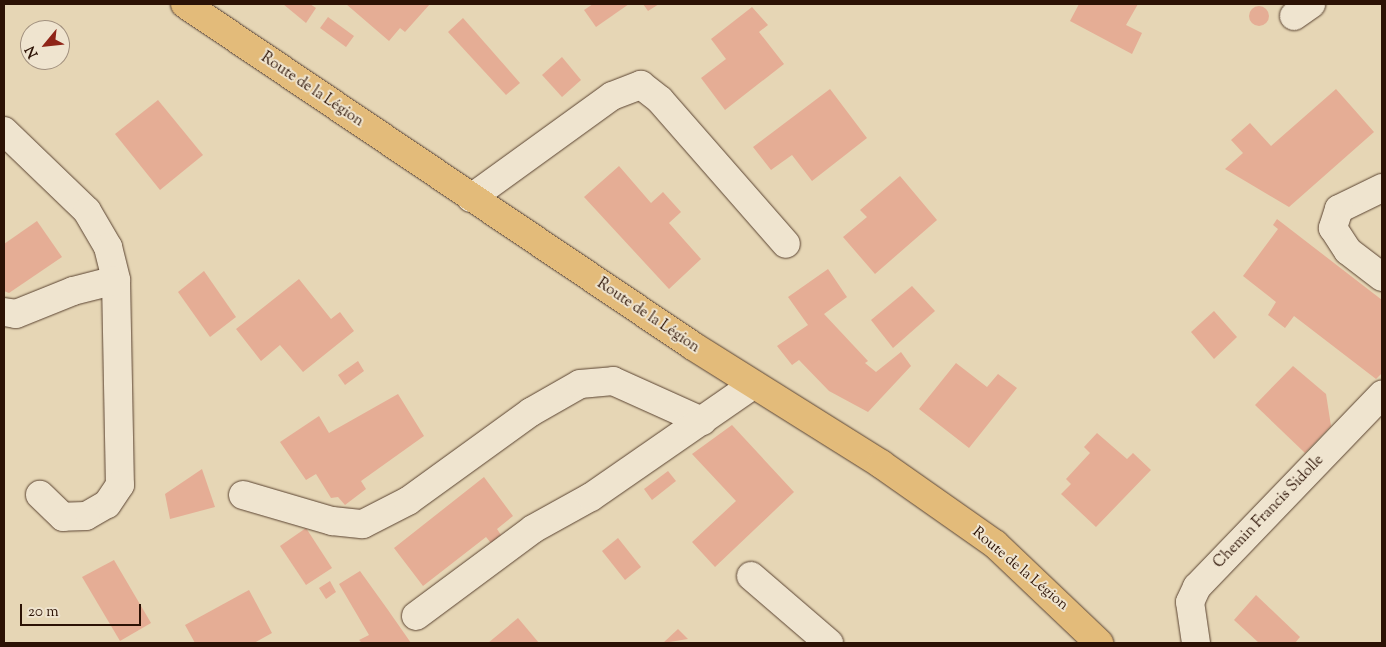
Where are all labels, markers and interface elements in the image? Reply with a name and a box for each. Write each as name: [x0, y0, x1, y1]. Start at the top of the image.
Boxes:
north arrow: [20, 20, 70, 70]
text: N: [21, 42, 44, 61]
street label: Route de la Légion: [257, 49, 367, 131]
street label: Route de la Légion: [593, 275, 703, 357]
street label: Chemin Francis Sidolle: [1210, 452, 1328, 572]
street label: Route de la Légion: [968, 524, 1072, 614]
scale bar: [22, 594, 144, 626]
text: 20 m: [28, 602, 59, 623]

